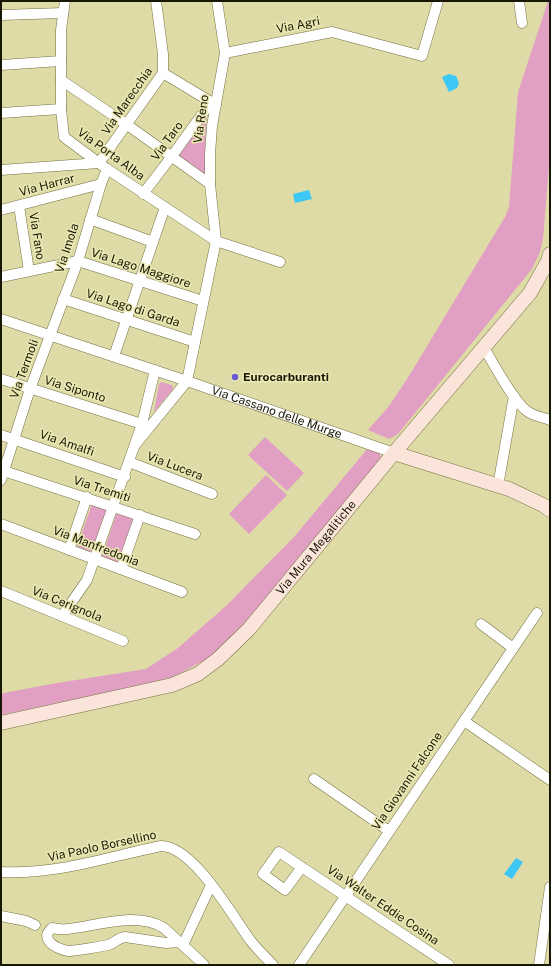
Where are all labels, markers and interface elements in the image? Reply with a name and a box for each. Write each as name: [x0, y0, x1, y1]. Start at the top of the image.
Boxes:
street label: Via Agri: [275, 14, 321, 36]
street label: Via Marecchia: [99, 65, 155, 137]
street label: Via Reno: [191, 94, 211, 144]
street label: Via Taro: [148, 119, 186, 163]
street label: Via Porta Alba: [75, 125, 147, 183]
street label: Via Harrar: [18, 171, 77, 199]
street label: Via Fano: [26, 211, 48, 261]
street label: Via Imola: [52, 221, 82, 275]
street label: Via Lago Maggiore: [89, 245, 193, 291]
street label: Via Lago di Garda: [84, 286, 182, 330]
street label: Via Termoli: [7, 337, 41, 401]
place label: Eurocarburanti: [243, 370, 329, 384]
marker: Eurocarburanti: [230, 372, 240, 382]
street label: Via Siponto: [43, 373, 108, 405]
street label: Via Cassano delle Murge: [210, 383, 344, 441]
street label: Via Amalfi: [38, 427, 96, 459]
street label: Via Lucera: [145, 449, 205, 483]
street label: Via Tremiti: [71, 473, 133, 505]
street label: Via Mura Megalitiche: [273, 497, 359, 598]
street label: Via Manfredonia: [51, 523, 141, 569]
street label: Via Cerignola: [30, 584, 104, 624]
street label: Via Giovanni Falcone: [369, 729, 445, 833]
street label: Via Paolo Borsellino: [46, 828, 158, 864]
street label: Via Walter Eddie Cosina: [324, 862, 442, 948]

